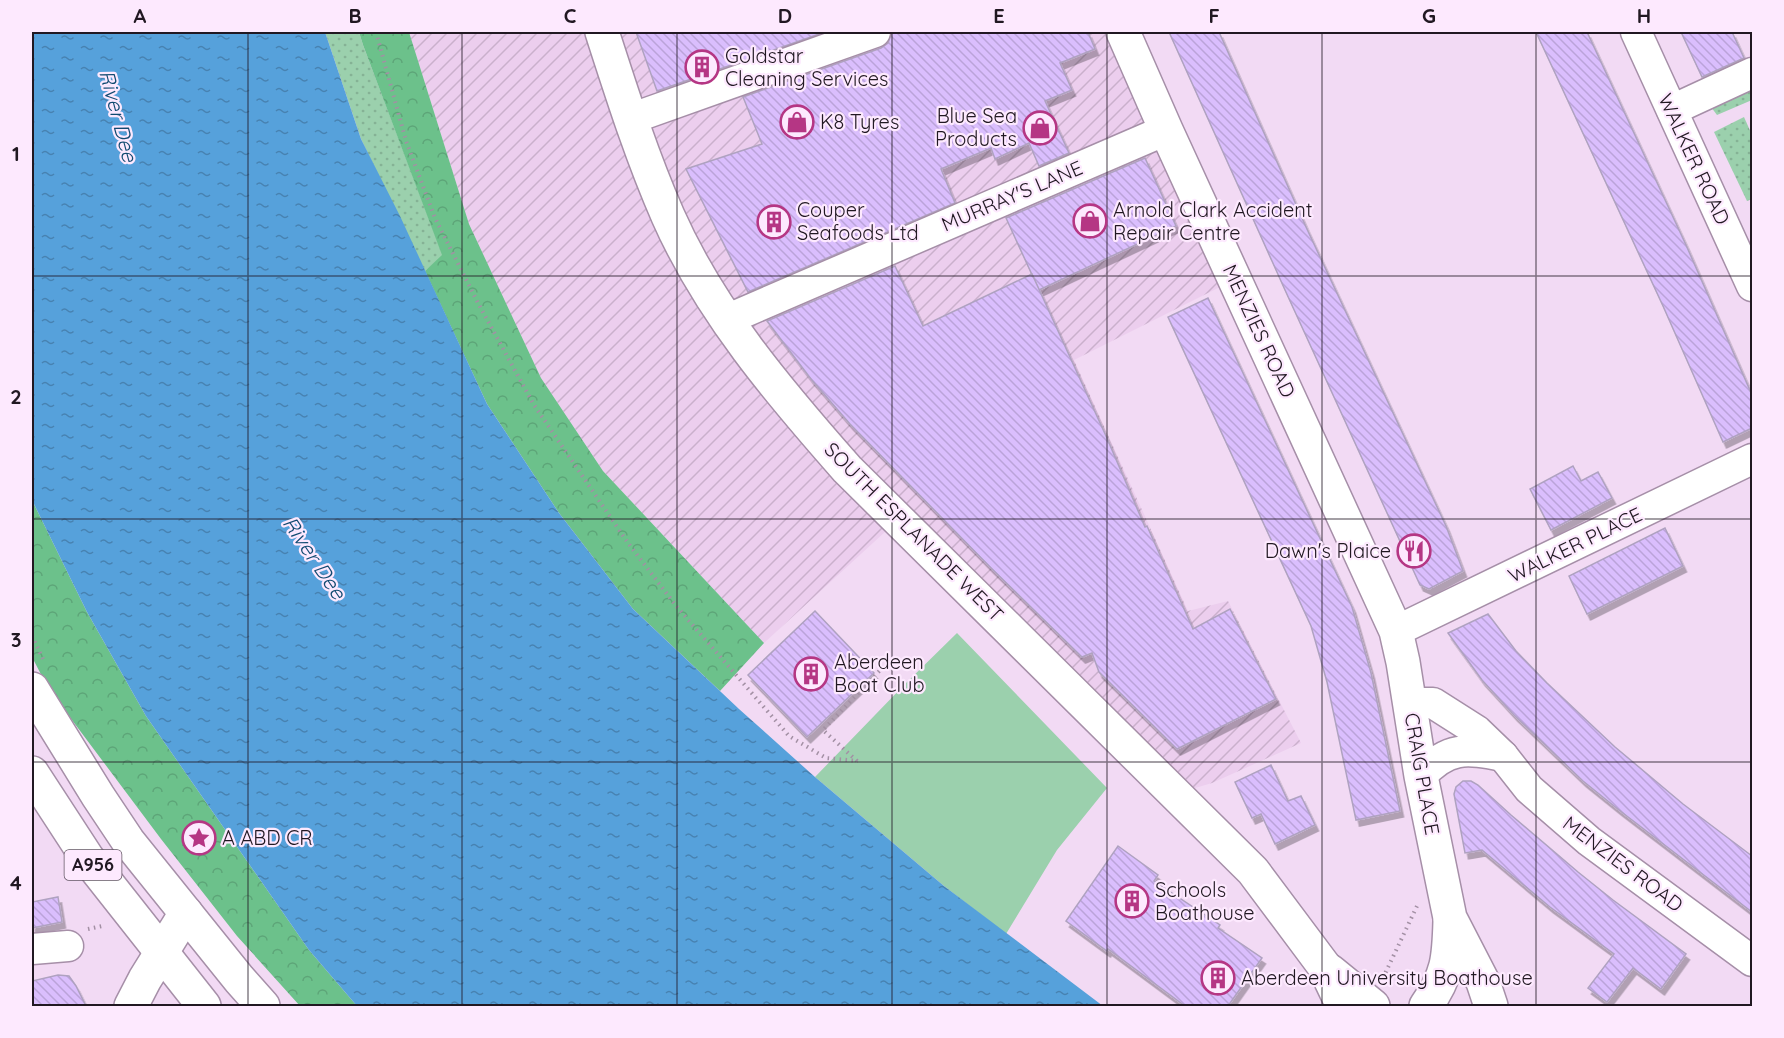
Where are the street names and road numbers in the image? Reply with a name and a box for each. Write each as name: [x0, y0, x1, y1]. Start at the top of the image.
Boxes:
street label: WALKER ROAD: [1653, 89, 1736, 228]
street label: MURRAY'S LANE: [937, 155, 1086, 237]
street label: MENZIES ROAD: [1218, 260, 1301, 401]
street label: SOUTH ESPLANADE WEST: [819, 437, 1009, 627]
street label: WALKER PLACE: [1504, 501, 1646, 588]
street label: CRAIG PLACE: [1399, 711, 1446, 837]
street label: MENZIES ROAD: [1558, 810, 1688, 917]
road number: A956: [64, 850, 122, 880]

